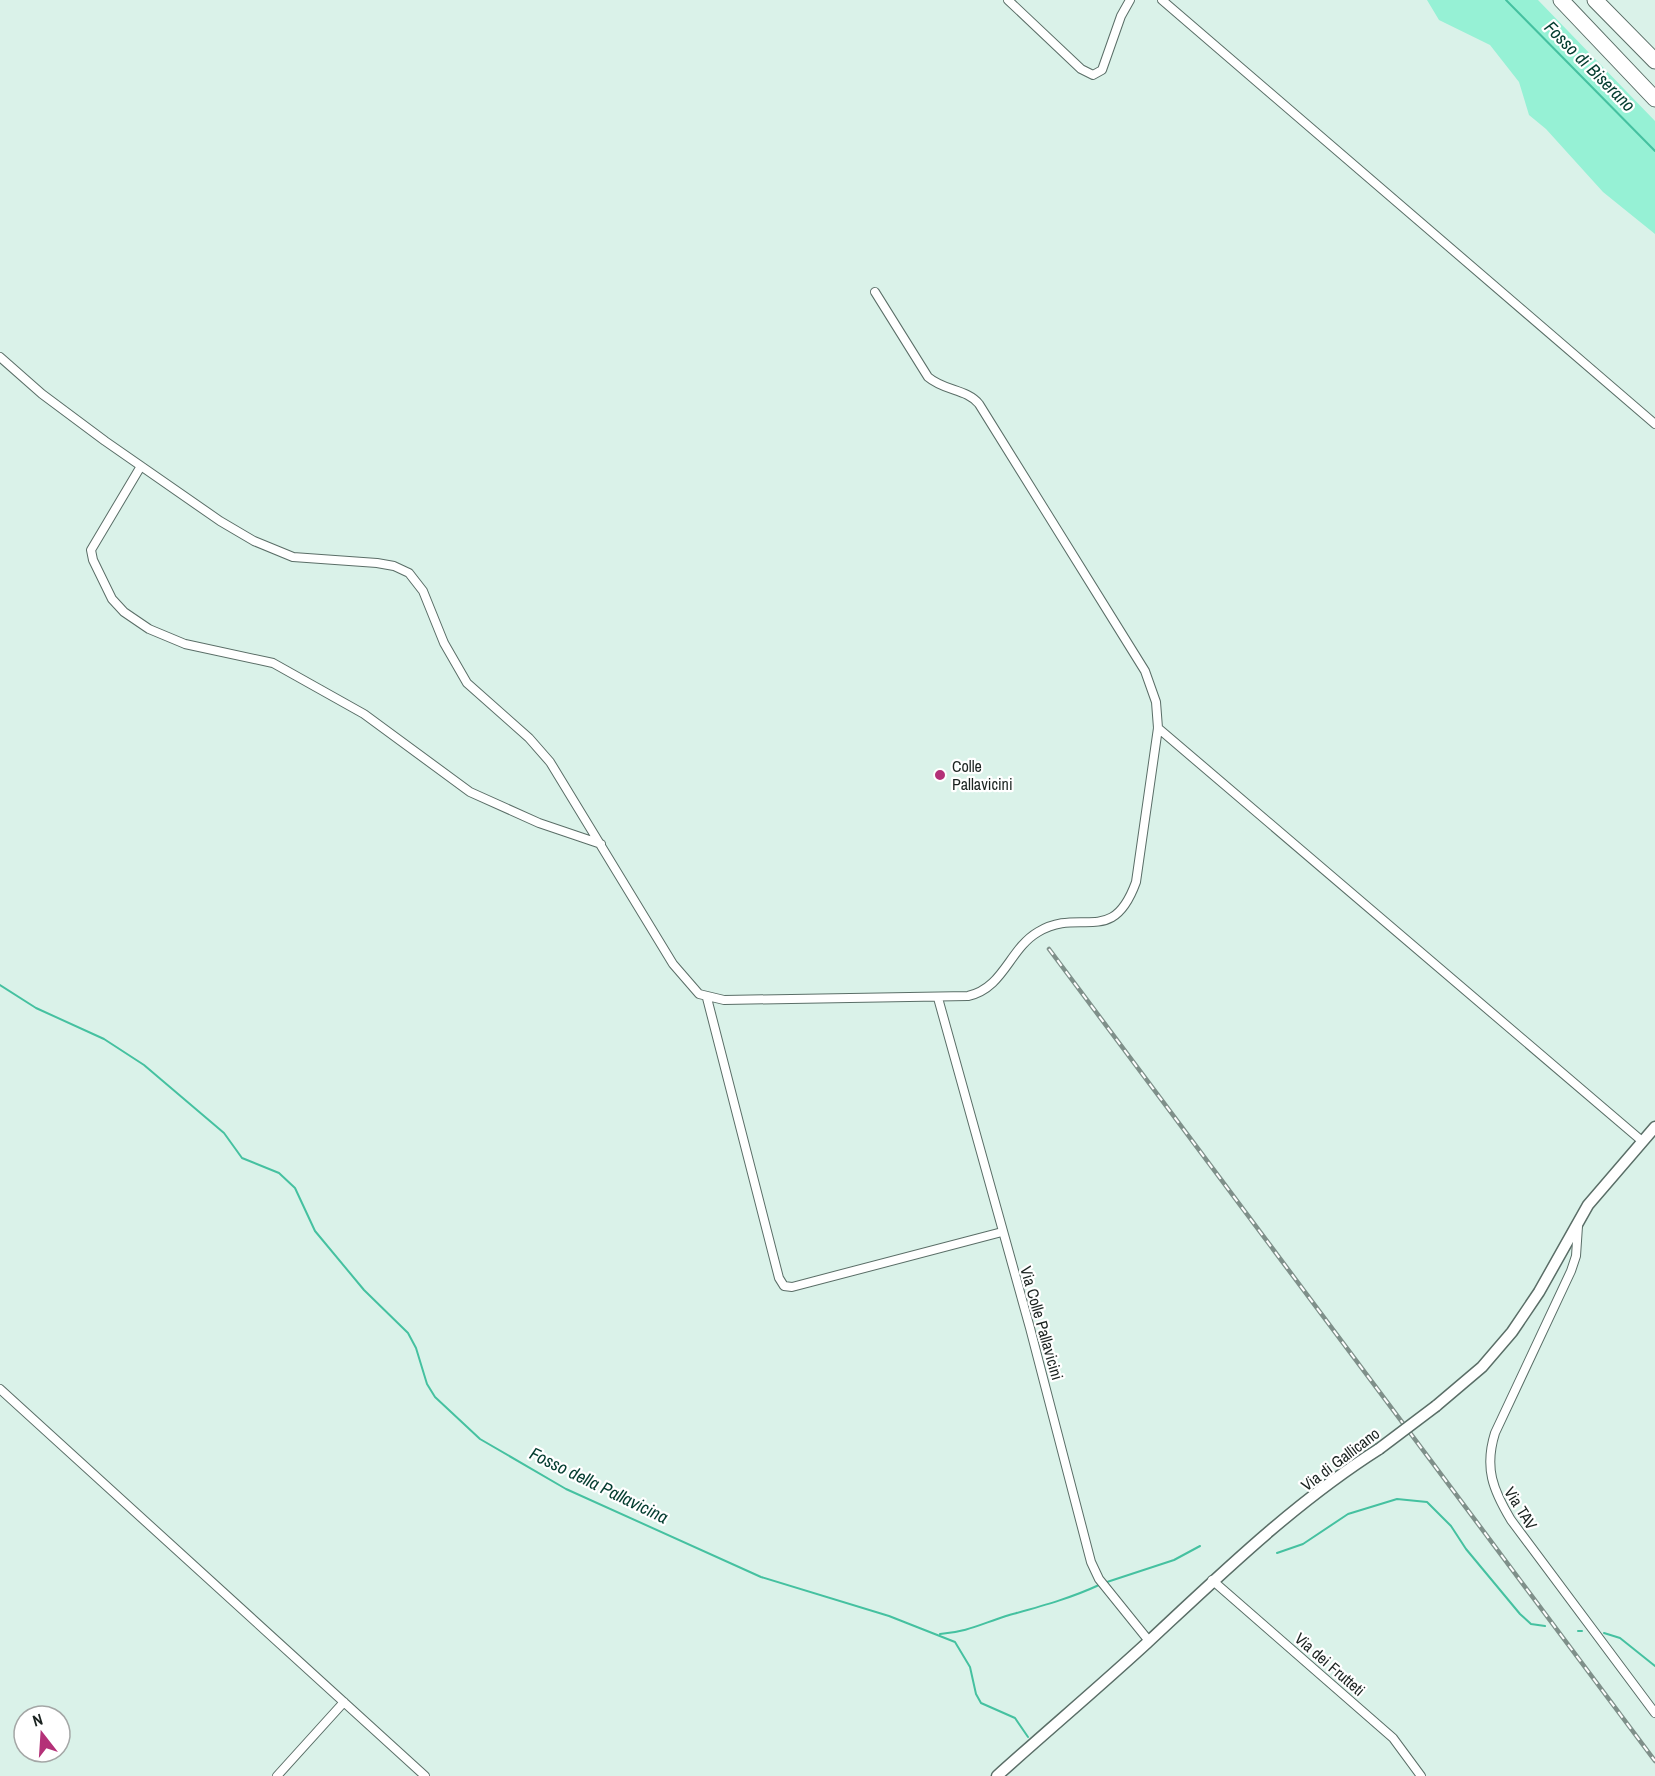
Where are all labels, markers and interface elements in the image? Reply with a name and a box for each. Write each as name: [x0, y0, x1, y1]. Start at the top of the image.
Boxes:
water label: Fosso di Biserano: [1539, 15, 1641, 117]
place label: Colle Pallavicini: [952, 755, 1013, 795]
marker: Colle Pallavicini: [933, 768, 947, 782]
street label: Via Colle Pallavicini: [1015, 1264, 1069, 1382]
street label: Via di Gallicano: [1296, 1422, 1384, 1496]
water label: Fosso della Pallavicina: [526, 1441, 672, 1529]
street label: Via TAV: [1499, 1482, 1543, 1534]
street label: Via dei Frutteti: [1290, 1627, 1370, 1701]
north arrow: [12, 1704, 72, 1764]
text: N: [30, 1708, 45, 1732]

